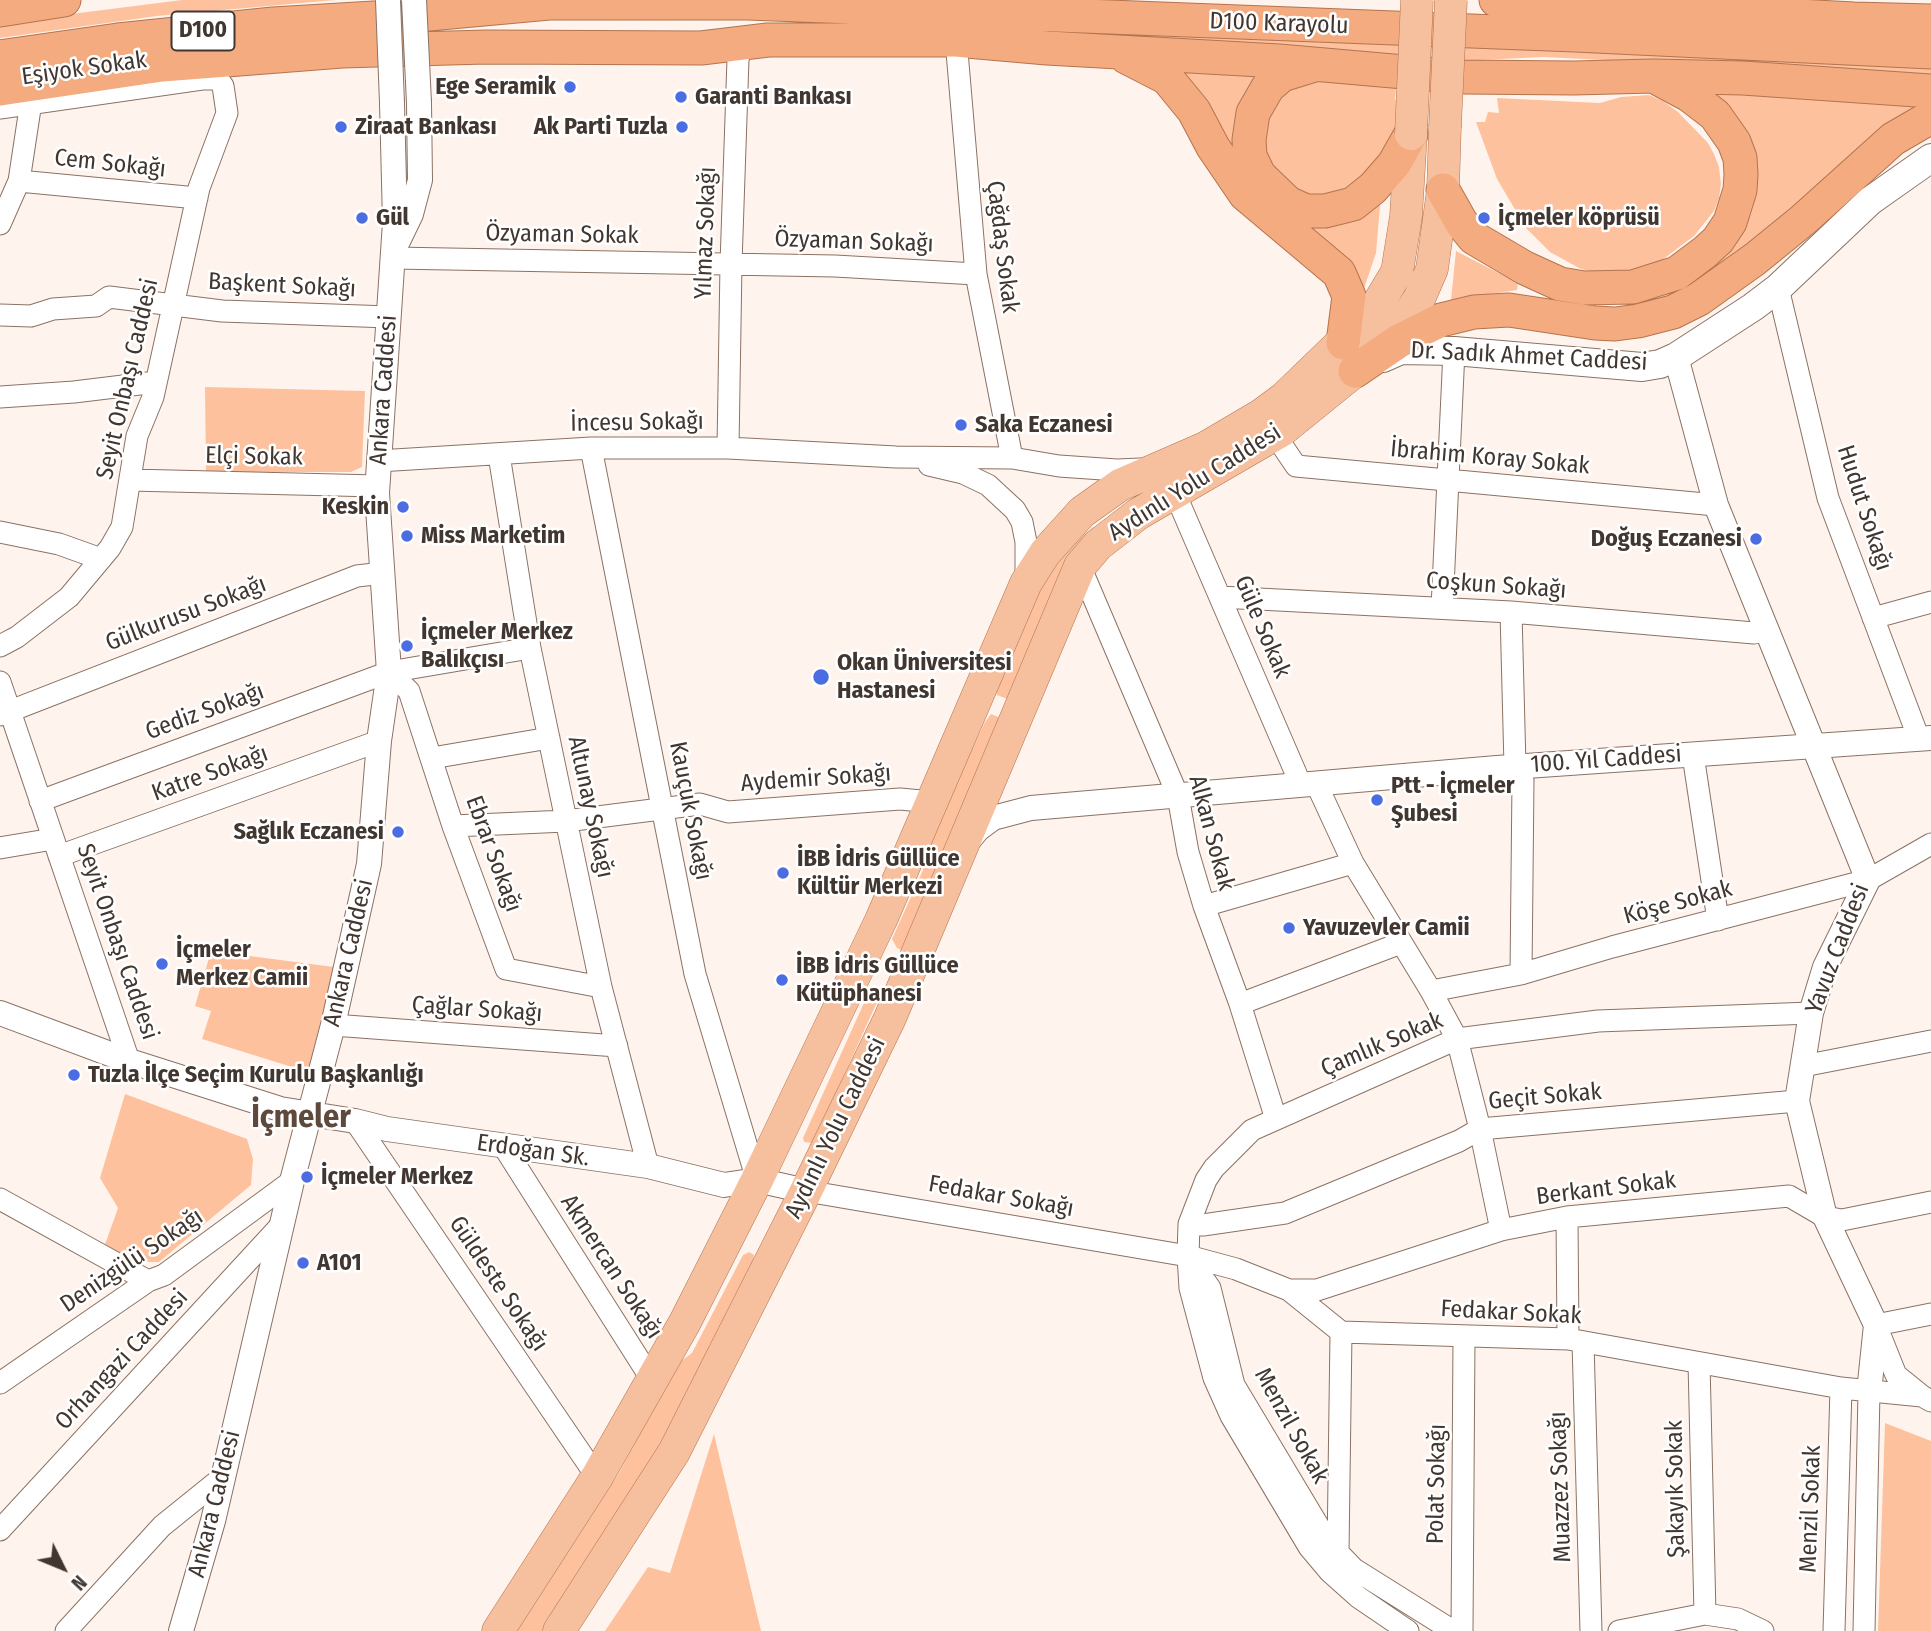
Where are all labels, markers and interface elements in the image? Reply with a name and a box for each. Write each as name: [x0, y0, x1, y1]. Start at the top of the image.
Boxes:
street label: D100 Karayolu: [1209, 7, 1349, 41]
road number: D100: [172, 12, 234, 50]
street label: Eşiyok Sokak: [20, 46, 148, 92]
place label: Ege Seramik: [435, 73, 556, 101]
marker: Ege Seramik: [562, 79, 578, 95]
place label: Garanti Bankası: [695, 83, 852, 111]
marker: Garanti Bankası: [673, 89, 689, 105]
place label: Ziraat Bankası: [355, 113, 497, 141]
place label: Ak Parti Tuzla: [534, 113, 668, 141]
marker: Ziraat Bankası: [333, 119, 349, 135]
marker: Ak Parti Tuzla: [674, 119, 690, 135]
street label: Cem Sokağı: [53, 144, 167, 184]
street label: Yılmaz Sokağı: [689, 166, 723, 300]
street label: Çağdaş Sokak: [980, 179, 1024, 315]
place label: Gül: [376, 204, 409, 232]
place label: İçmeler köprüsü: [1498, 204, 1660, 232]
marker: Gül: [354, 210, 370, 226]
marker: İçmeler köprüsü: [1476, 210, 1492, 226]
street label: Özyaman Sokak: [485, 219, 639, 251]
street label: Özyaman Sokağı: [774, 225, 934, 259]
street label: Başkent Sokağı: [207, 268, 357, 304]
street label: Seyit Onbaşı Caddesi: [91, 276, 165, 482]
street label: Ankara Caddesi: [364, 314, 404, 466]
street label: Dr. Sadık Ahmet Caddesi: [1410, 336, 1648, 378]
street label: İncesu Sokağı: [570, 407, 704, 439]
place label: Saka Eczanesi: [975, 411, 1113, 439]
marker: Saka Eczanesi: [953, 417, 969, 433]
street label: Aydınlı Yolu Caddesi: [1103, 418, 1287, 548]
street label: İbrahim Koray Sokak: [1389, 435, 1591, 481]
street label: Elçi Sokak: [205, 442, 303, 472]
street label: Hudut Sokağı: [1830, 442, 1898, 574]
place label: Keskin: [322, 493, 389, 521]
marker: Keskin: [395, 499, 411, 515]
place label: Miss Marketim: [421, 522, 565, 550]
place label: Doğuş Eczanesi: [1591, 525, 1742, 553]
marker: Miss Marketim: [399, 528, 415, 544]
marker: Doğuş Eczanesi: [1748, 531, 1764, 547]
street label: Coşkun Sokağı: [1425, 567, 1567, 605]
street label: Gülkurusu Sokağı: [102, 570, 270, 658]
street label: Güle Sokak: [1228, 572, 1296, 682]
place label: İçmeler Merkez Balıkçısı: [421, 618, 573, 674]
marker: İçmeler Merkez Balıkçısı: [399, 638, 415, 654]
place label: Okan Üniversitesi Hastanesi: [837, 649, 1012, 705]
marker: Okan Üniversitesi Hastanesi: [811, 667, 831, 687]
street label: Gediz Sokağı: [142, 677, 268, 747]
street label: Altunay Sokağı: [561, 734, 619, 880]
street label: Kauçuk Sokağı: [662, 739, 718, 883]
street label: Katre Sokağı: [148, 740, 272, 808]
street label: 100. Yıl Caddesi: [1529, 740, 1683, 780]
street label: Aydemir Sokağı: [740, 759, 892, 799]
street label: Alkan Sokak: [1182, 772, 1240, 894]
place label: Ptt - İçmeler Şubesi: [1391, 772, 1515, 828]
street label: Ebrar Sokağı: [459, 792, 527, 916]
marker: Ptt - İçmeler Şubesi: [1369, 792, 1385, 808]
place label: Sağlık Eczanesi: [233, 818, 384, 846]
marker: Sağlık Eczanesi: [390, 824, 406, 840]
street label: Seyit Onbaşı Caddesi: [70, 840, 164, 1044]
place label: İBB İdris Güllüce Kültür Merkezi: [797, 845, 960, 901]
marker: İBB İdris Güllüce Kültür Merkezi: [775, 865, 791, 881]
street label: Köşe Sokak: [1621, 875, 1735, 931]
street label: Ankara Caddesi: [318, 876, 380, 1030]
street label: Yavuz Caddesi: [1800, 880, 1876, 1018]
place label: Yavuzevler Camii: [1303, 914, 1470, 942]
marker: Yavuzevler Camii: [1281, 920, 1297, 936]
place label: İçmeler Merkez Camii: [176, 936, 308, 992]
place label: İBB İdris Güllüce Kütüphanesi: [796, 952, 959, 1008]
marker: İçmeler Merkez Camii: [154, 956, 170, 972]
marker: İBB İdris Güllüce Kütüphanesi: [774, 972, 790, 988]
street label: Çağlar Sokağı: [411, 991, 543, 1029]
street label: Çamlık Sokak: [1317, 1006, 1447, 1084]
street label: Aydınlı Yolu Caddesi: [780, 1033, 892, 1223]
place label: Tuzla İlçe Seçim Kurulu Başkanlığı: [88, 1061, 424, 1089]
marker: Tuzla İlçe Seçim Kurulu Başkanlığı: [66, 1067, 82, 1083]
street label: Geçit Sokak: [1487, 1078, 1603, 1116]
district label: İçmeler: [251, 1099, 351, 1137]
street label: Erdoğan Sk.: [475, 1129, 591, 1173]
place label: İçmeler Merkez: [321, 1163, 473, 1191]
street label: Berkant Sokak: [1535, 1166, 1677, 1212]
marker: İçmeler Merkez: [299, 1169, 315, 1185]
street label: Fedakar Sokağı: [926, 1170, 1076, 1224]
street label: Akmercan Sokağı: [554, 1190, 668, 1344]
street label: Denizgülü Sokağı: [55, 1203, 209, 1319]
street label: Güldeste Sokağı: [442, 1211, 554, 1357]
place label: A101: [317, 1249, 362, 1277]
marker: A101: [295, 1255, 311, 1271]
street label: Orhangazi Caddesi: [49, 1284, 195, 1436]
street label: Fedakar Sokak: [1440, 1295, 1582, 1331]
street label: Menzil Sokak: [1248, 1363, 1334, 1489]
street label: Muazzez Sokağı: [1544, 1411, 1578, 1563]
street label: Şakayık Sokak: [1660, 1420, 1692, 1558]
street label: Polat Sokağı: [1422, 1424, 1452, 1544]
street label: Ankara Caddesi: [183, 1428, 247, 1580]
street label: Menzil Sokak: [1794, 1445, 1828, 1573]
north arrow: [28, 1533, 98, 1603]
text: N: [66, 1571, 91, 1595]

